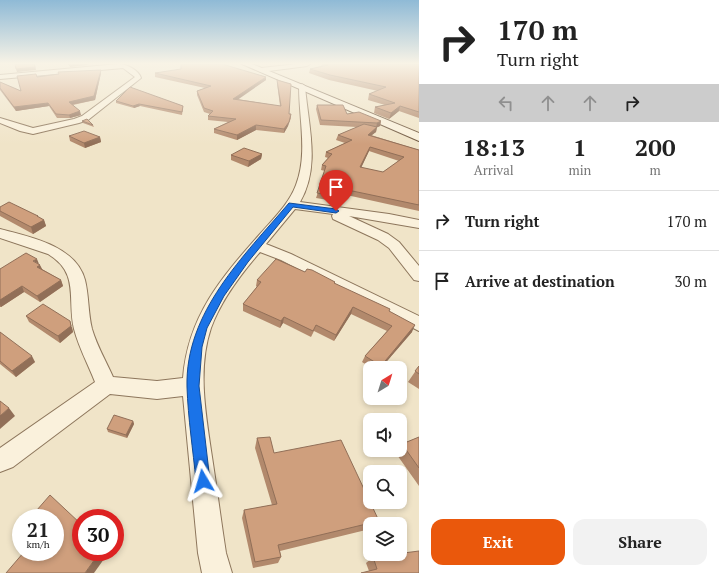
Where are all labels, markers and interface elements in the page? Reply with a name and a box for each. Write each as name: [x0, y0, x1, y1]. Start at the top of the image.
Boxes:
text: 170 m: [497, 11, 578, 48]
icon: right: [431, 16, 483, 68]
text: Turn right: [497, 47, 579, 71]
icon: left: [495, 92, 517, 114]
icon: ahead: [537, 92, 559, 114]
icon: ahead: [579, 92, 601, 114]
icon: right: [621, 92, 643, 114]
text: 18:13: [462, 131, 525, 163]
text: 1: [573, 131, 587, 163]
text: 200: [635, 131, 675, 163]
text: Arrival: [474, 161, 514, 179]
text: min: [568, 161, 591, 179]
text: m: [650, 161, 661, 179]
pin: [319, 170, 353, 211]
icon: arrive: [325, 176, 347, 198]
icon: right: [431, 210, 453, 232]
text: Turn right: [465, 211, 540, 231]
text: 170 m: [666, 211, 707, 231]
icon: arrive: [431, 270, 453, 292]
text: Arrive at destination: [465, 271, 615, 291]
text: 30 m: [674, 271, 707, 291]
north arrow: [363, 361, 407, 405]
map controls: [363, 361, 407, 561]
button: sound: [363, 413, 407, 457]
position arrow: [182, 460, 224, 502]
button: search: [363, 465, 407, 509]
speed limit sign: 30: [72, 509, 124, 561]
text: 21: [27, 516, 49, 543]
button: layers: [363, 517, 407, 561]
button: Exit: [431, 519, 565, 565]
button: Share: [573, 519, 707, 565]
text: km/h: [26, 538, 50, 551]

